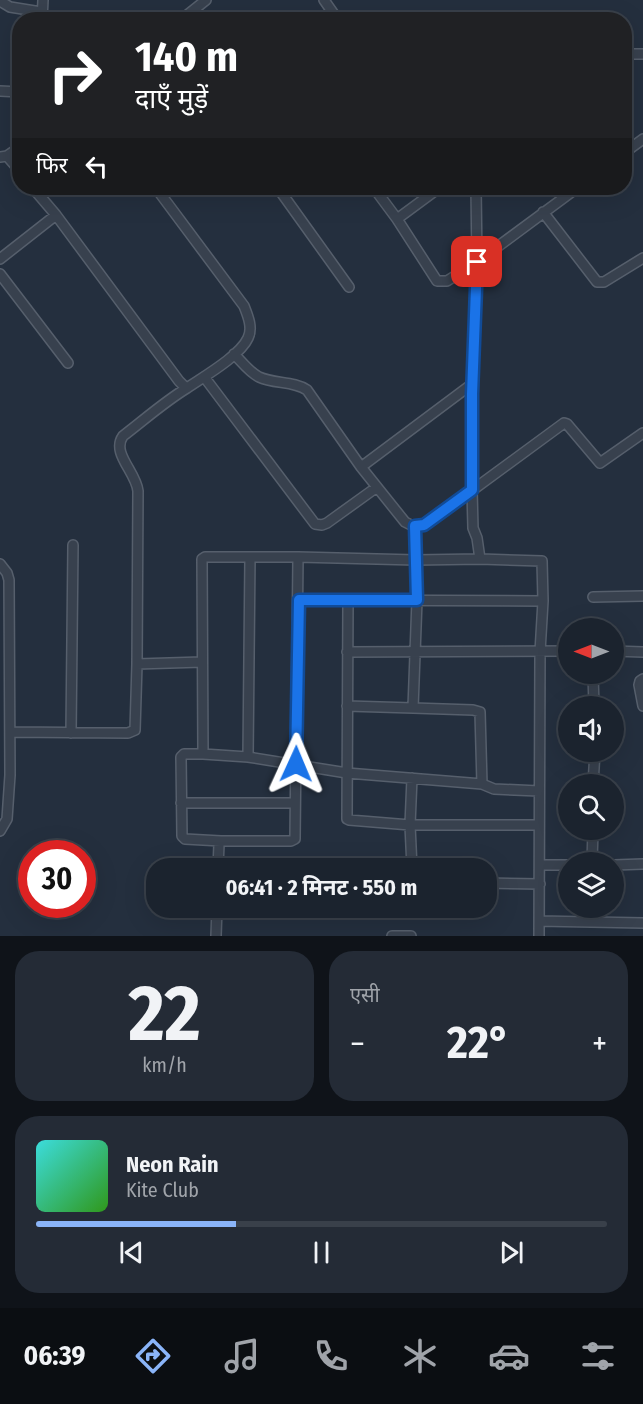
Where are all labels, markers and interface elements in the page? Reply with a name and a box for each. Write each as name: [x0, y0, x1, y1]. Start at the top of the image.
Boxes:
text: 140 m: [135, 32, 238, 82]
icon: right: [36, 36, 114, 114]
text: दाएँ मुड़ें: [135, 83, 208, 115]
icon: left: [80, 150, 113, 183]
text: फिर: [36, 152, 68, 179]
pin: [451, 236, 502, 287]
icon: arrive: [460, 245, 493, 278]
north arrow: [558, 618, 624, 684]
map controls: [558, 618, 624, 918]
button: sound: [558, 696, 624, 762]
position arrow: [264, 732, 328, 796]
button: search: [558, 774, 624, 840]
speed limit sign: 30: [18, 840, 96, 918]
button: layers: [558, 852, 624, 918]
text: 06:41 · 2 मिनट · 550 m: [226, 874, 417, 901]
text: 22: [128, 967, 201, 1061]
text: एसी: [350, 983, 380, 1007]
text: 22°: [447, 1016, 510, 1070]
text: −: [350, 1024, 365, 1064]
text: +: [592, 1024, 607, 1064]
text: km/h: [142, 1053, 187, 1077]
text: Neon Rain: [126, 1151, 219, 1178]
text: Kite Club: [126, 1178, 199, 1202]
icon: previous: [115, 1236, 148, 1269]
icon: pause: [305, 1236, 338, 1269]
icon: next: [495, 1236, 528, 1269]
icon: directions: [132, 1335, 174, 1377]
icon: music: [221, 1335, 263, 1377]
icon: phone: [310, 1335, 352, 1377]
icon: climate: [399, 1335, 441, 1377]
icon: car: [488, 1335, 530, 1377]
icon: filters: [577, 1335, 619, 1377]
text: 06:39: [24, 1340, 85, 1372]

